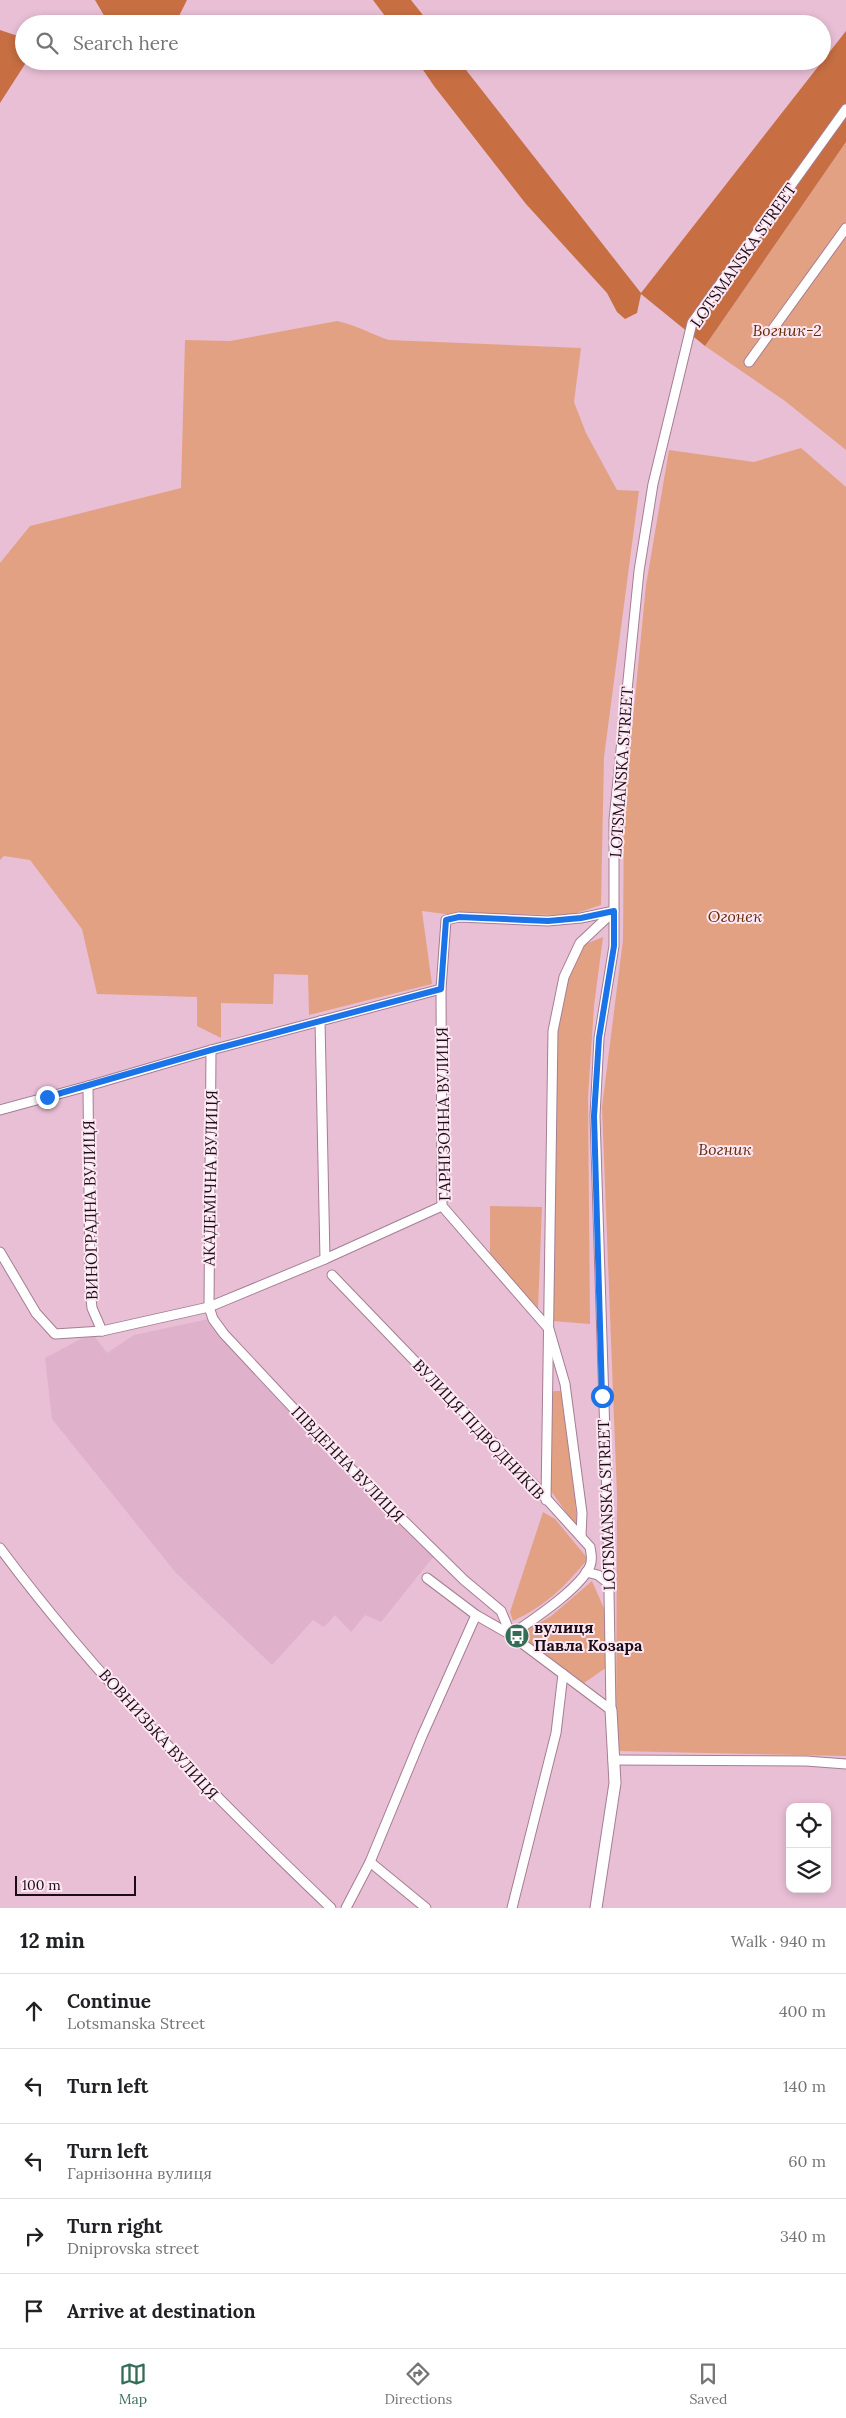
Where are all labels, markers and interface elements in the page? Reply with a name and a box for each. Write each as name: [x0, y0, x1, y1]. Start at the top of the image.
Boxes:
search box: [15, 15, 831, 70]
icon: search: [33, 29, 61, 57]
text: Search here: [73, 31, 179, 55]
street label: LOTSMANSKA STREET: [686, 179, 800, 331]
park label: Вогник-2: [752, 320, 822, 340]
street label: LOTSMANSKA STREET: [605, 686, 637, 858]
park label: Огонек: [708, 906, 762, 926]
street label: ГАРНІЗОННА ВУЛИЦЯ: [431, 1027, 455, 1201]
route end: [36, 1086, 59, 1109]
street label: АКАДЕМІЧНА ВУЛИЦЯ: [198, 1090, 222, 1267]
street label: ВИНОГРАДНА ВУЛИЦЯ: [78, 1120, 102, 1300]
park label: Вогник: [698, 1139, 752, 1159]
street label: ВУЛИЦЯ ПІДВОДНИКІВ: [409, 1355, 549, 1503]
route start: [591, 1385, 614, 1408]
street label: ПІВДЕННА ВУЛИЦЯ: [287, 1402, 409, 1526]
street label: LOTSMANSKA STREET: [593, 1419, 619, 1591]
place label: вулиця Павла Козара: [534, 1617, 643, 1655]
bus stop icon: вулиця Павла Козара: [504, 1623, 530, 1649]
street label: ВОВНИЗЬКА ВУЛИЦЯ: [95, 1665, 223, 1803]
map controls: [786, 1803, 831, 1893]
button: locate: [786, 1803, 831, 1848]
button: layers: [786, 1848, 831, 1893]
scale bar: [15, 1873, 136, 1896]
text: 100 m: [22, 1876, 61, 1894]
text: 12 min: [20, 1927, 85, 1954]
text: Walk · 940 m: [731, 1931, 826, 1951]
text: Continue: [67, 1989, 151, 2013]
icon: ahead: [20, 1997, 48, 2025]
text: 400 m: [779, 2001, 826, 2021]
text: Lotsmanska Street: [67, 2013, 205, 2033]
icon: left: [20, 2072, 48, 2100]
text: Turn left: [67, 2074, 148, 2098]
text: 140 m: [783, 2076, 826, 2096]
text: Turn left: [67, 2139, 148, 2163]
icon: left: [20, 2147, 48, 2175]
text: 60 m: [788, 2151, 826, 2171]
text: Гарнізонна вулиця: [67, 2163, 212, 2183]
text: Turn right: [67, 2214, 163, 2238]
icon: right: [20, 2222, 48, 2250]
text: 340 m: [780, 2226, 826, 2246]
text: Dniprovska street: [67, 2238, 199, 2258]
icon: arrive: [20, 2297, 48, 2325]
text: Arrive at destination: [67, 2299, 256, 2323]
tab: Map: [119, 2360, 147, 2408]
tab: Directions: [384, 2360, 452, 2408]
tab: Saved: [689, 2360, 727, 2408]

